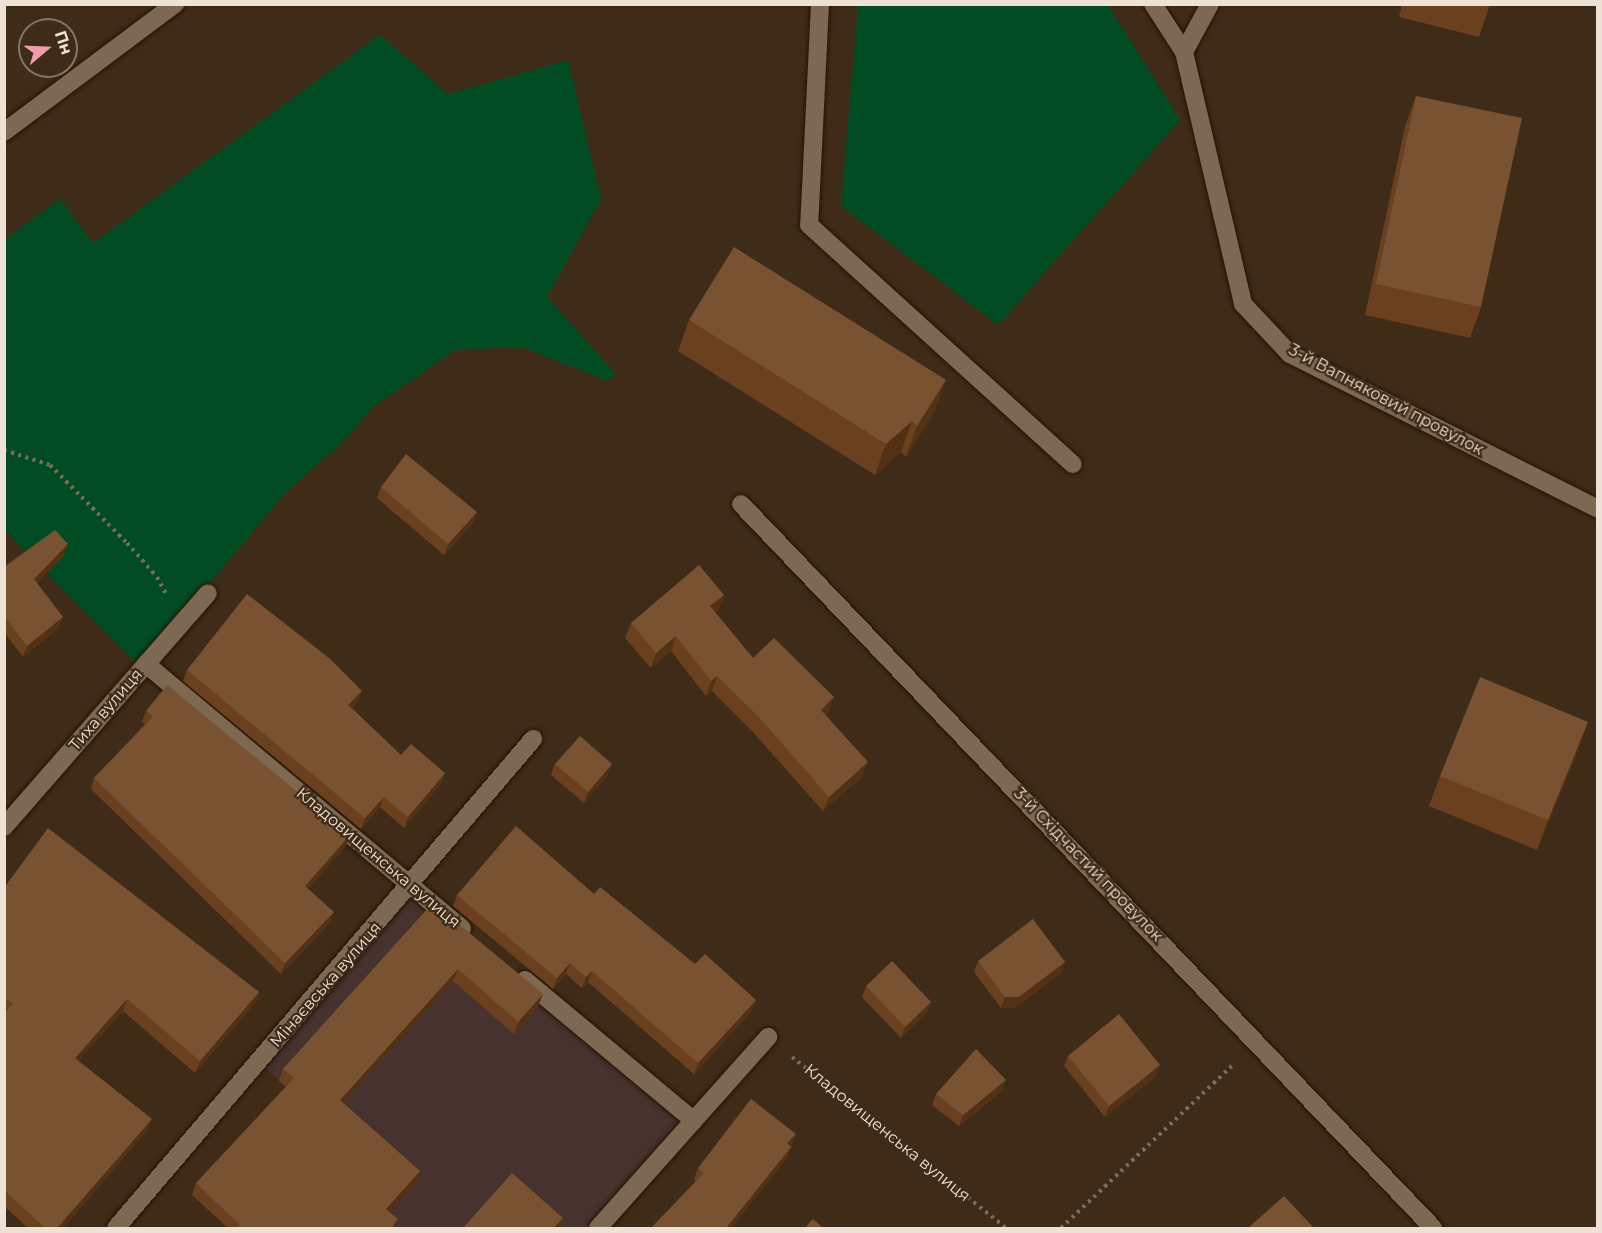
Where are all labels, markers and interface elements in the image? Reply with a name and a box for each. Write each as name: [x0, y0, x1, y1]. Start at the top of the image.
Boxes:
north arrow: [18, 18, 78, 78]
text: Пн: [51, 28, 77, 57]
street label: 3-й Вапняковий провулок: [1285, 340, 1487, 460]
street label: Тиха вулиця: [65, 665, 147, 755]
street label: Кладовищенська вулиця: [292, 784, 464, 932]
street label: 3-й Східчастий провулок: [1010, 784, 1166, 946]
street label: Мінаєвська вулиця: [266, 919, 386, 1051]
street label: Кладовищенська вулиця: [800, 1060, 974, 1206]

